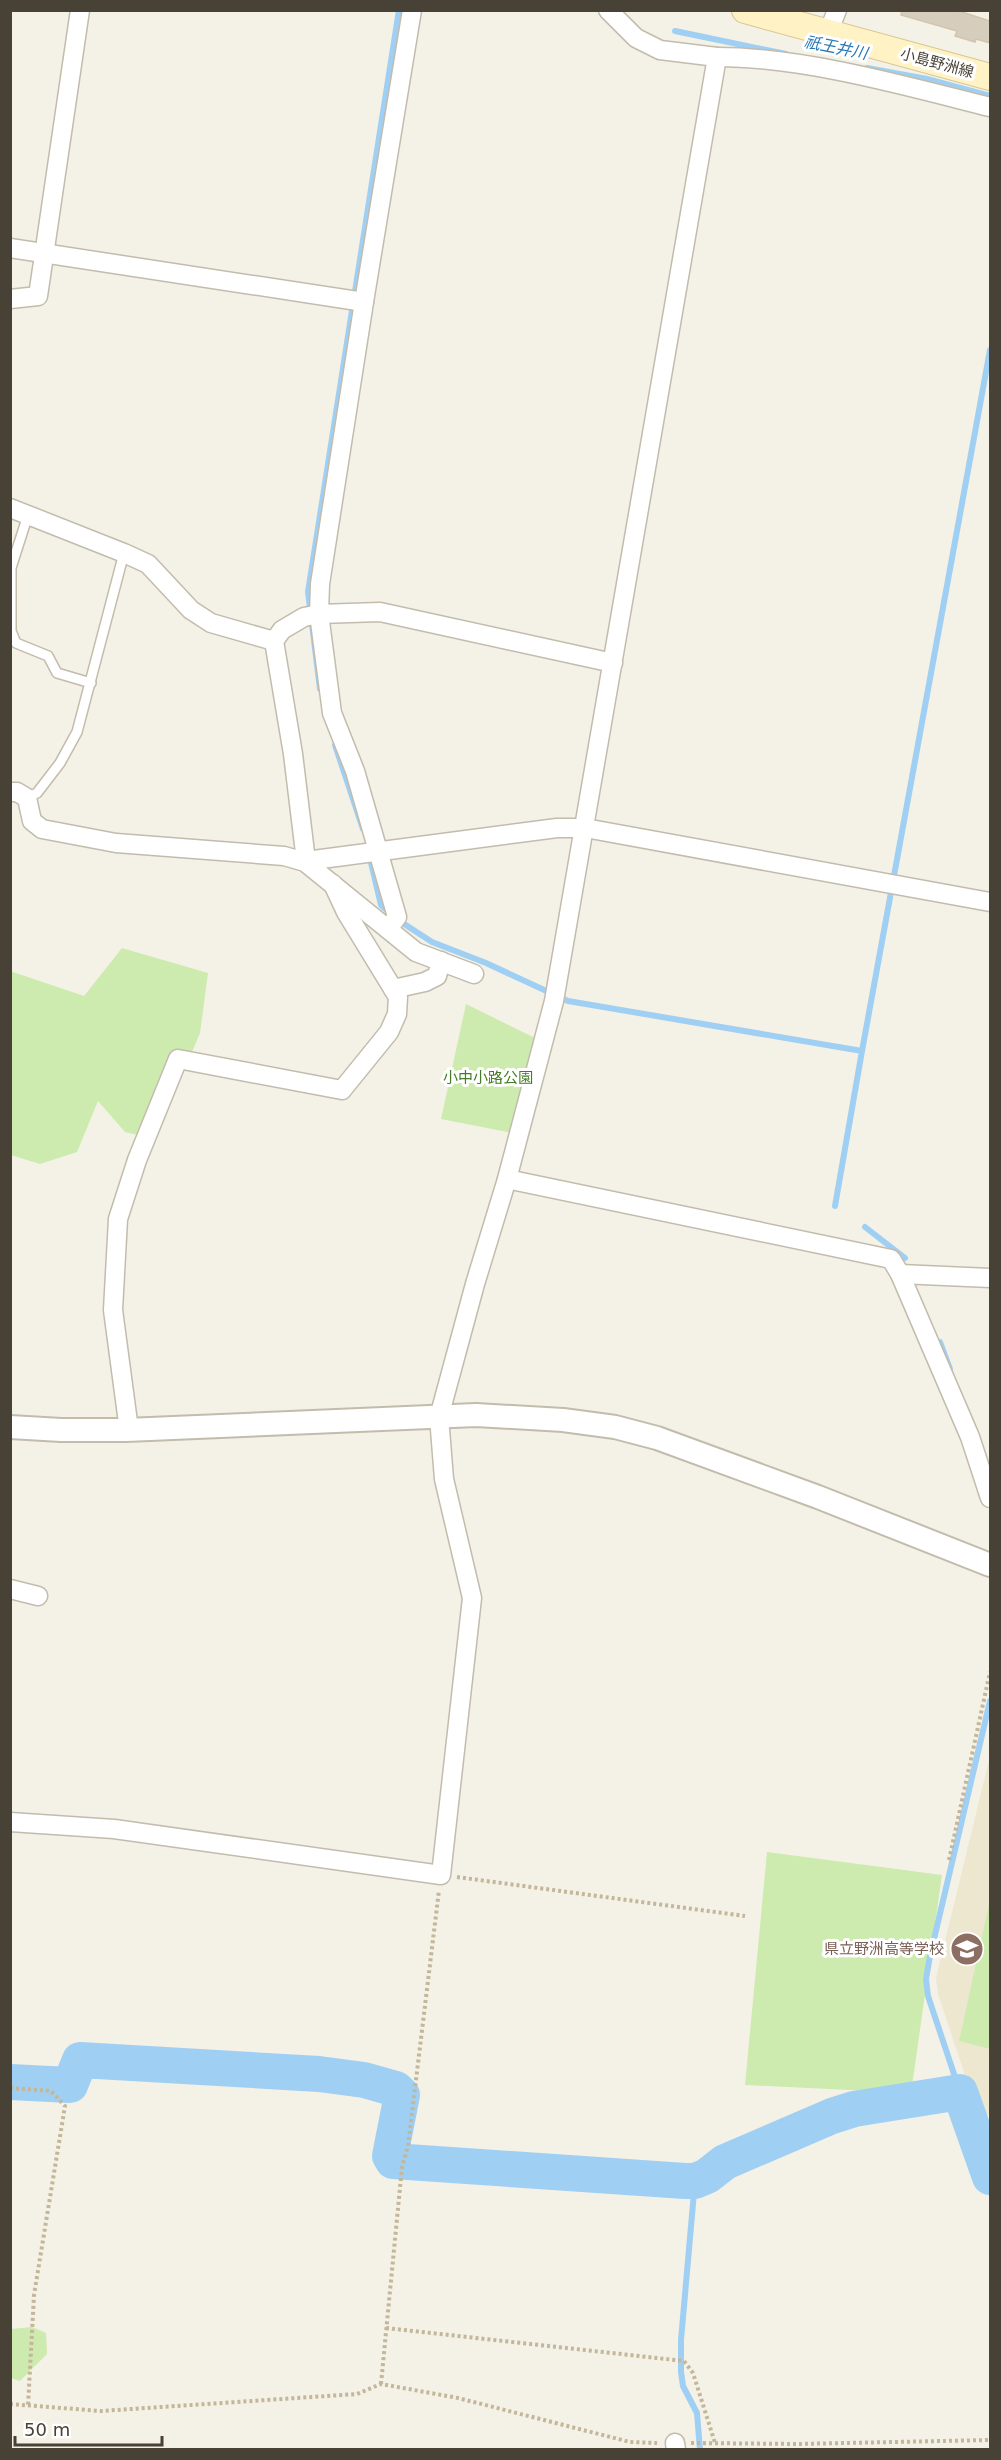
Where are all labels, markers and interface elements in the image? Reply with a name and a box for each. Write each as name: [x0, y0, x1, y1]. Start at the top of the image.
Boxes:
water label: 祇王井川: [803, 32, 871, 63]
street label: 小島野洲線: [898, 45, 976, 81]
park label: 小中小路公園: [443, 1069, 533, 1087]
school or university icon: 県立野洲高等学校: [949, 1931, 985, 1967]
place label: 県立野洲高等学校: [824, 1940, 944, 1958]
scale bar: [15, 2409, 162, 2447]
text: 50 m: [24, 2419, 70, 2440]

